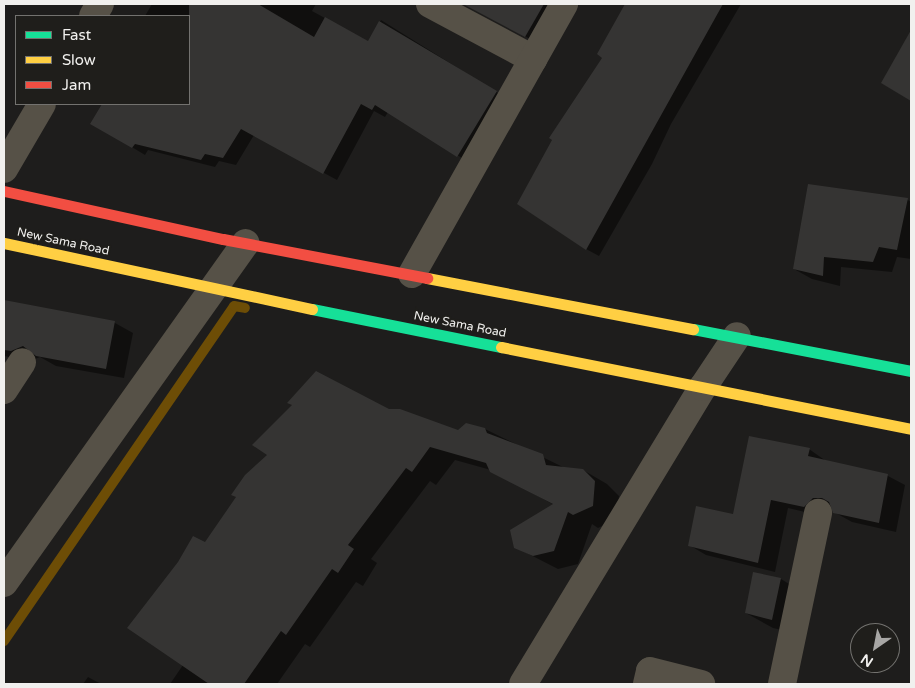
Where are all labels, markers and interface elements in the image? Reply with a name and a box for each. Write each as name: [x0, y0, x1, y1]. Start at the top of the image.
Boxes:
legend: [15, 15, 190, 105]
text: Fast: [62, 26, 91, 44]
text: Slow: [62, 51, 96, 69]
text: Jam: [62, 76, 91, 94]
street label: New Sama Road: [16, 225, 110, 259]
street label: New Sama Road: [412, 309, 508, 341]
north arrow: [850, 623, 900, 673]
text: N: [858, 650, 876, 670]

